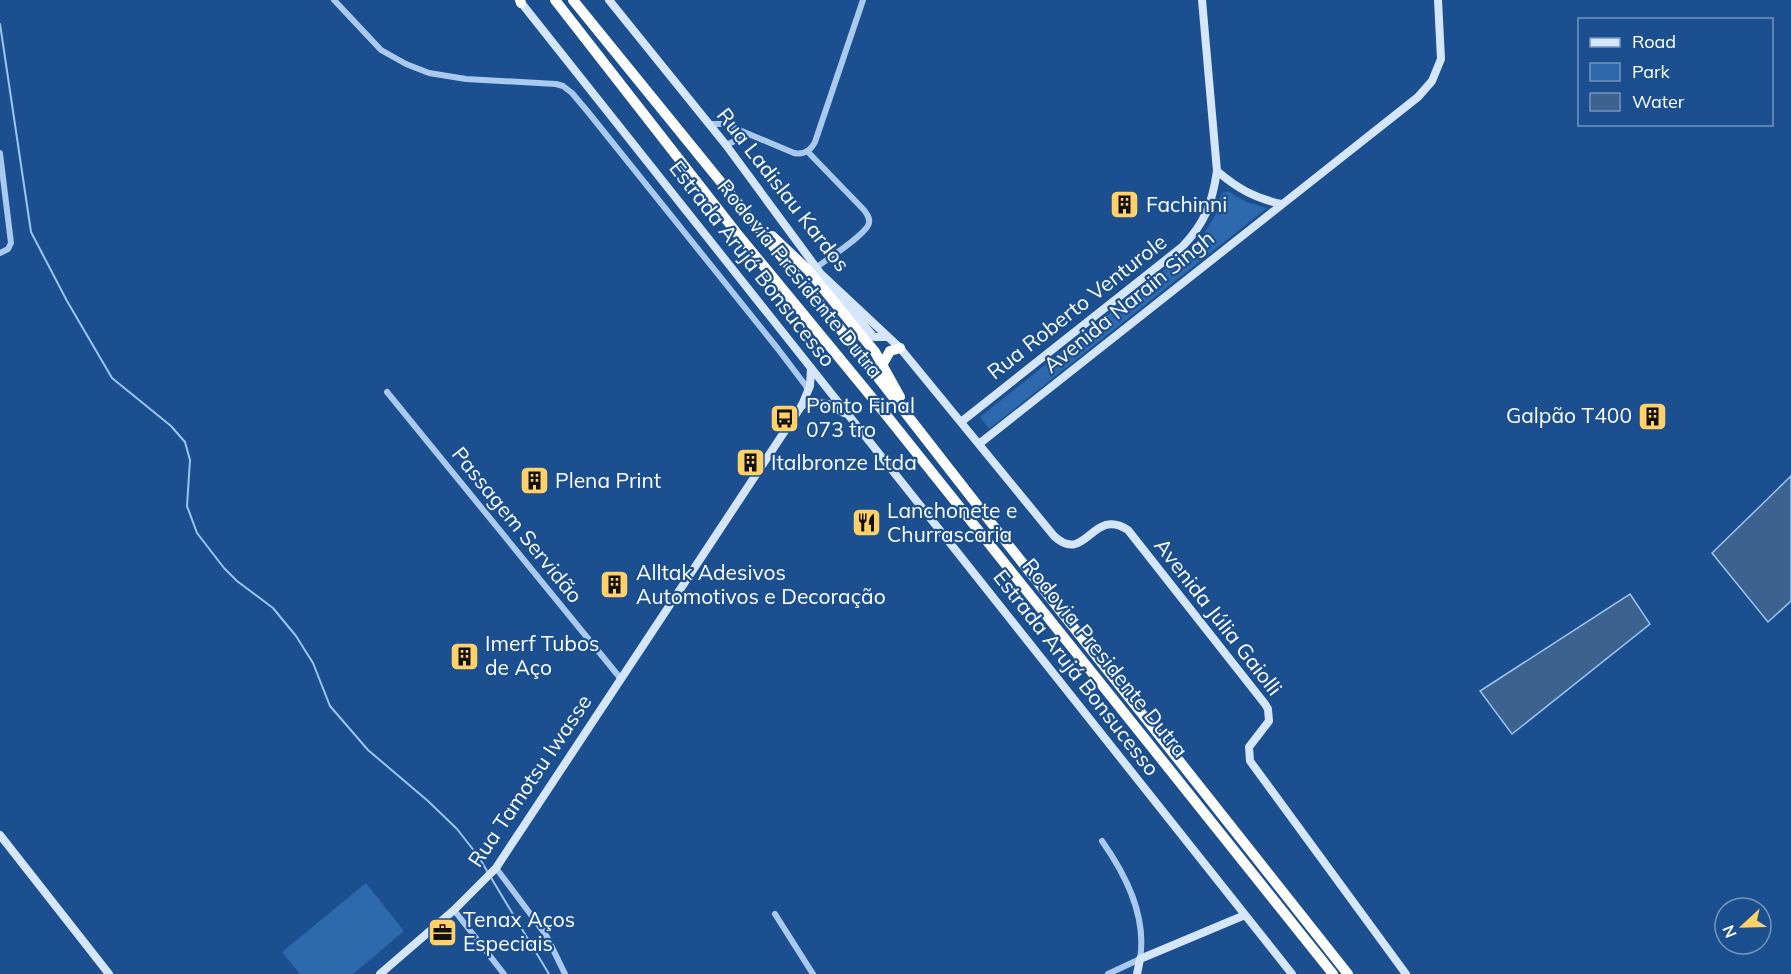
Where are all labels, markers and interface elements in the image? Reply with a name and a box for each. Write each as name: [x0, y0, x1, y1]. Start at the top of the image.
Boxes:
legend: [1578, 18, 1773, 126]
text: Road: [1632, 30, 1676, 53]
text: Park: [1632, 60, 1671, 83]
text: Water: [1632, 90, 1685, 113]
street label: Rua Ladislau Kardos: [712, 102, 856, 276]
street label: Estrada Arujá Bonsucesso: [664, 155, 841, 372]
street label: Rodovia Presidente Dutra: [712, 174, 889, 383]
building icon: Fachinni: [1109, 189, 1141, 221]
place label: Fachinni: [1146, 191, 1227, 217]
street label: Avenida Narain Singh: [1038, 224, 1219, 378]
street label: Rua Roberto Venturole: [982, 228, 1171, 384]
place label: Ponto Final 073 tro: [806, 392, 915, 442]
building icon: Galpão T400: [1637, 400, 1669, 432]
bus stop icon: Ponto Final 073 tro: [769, 402, 801, 434]
place label: Galpão T400: [1506, 402, 1632, 428]
street label: Passagem Servidão: [447, 441, 589, 608]
building icon: Italbronze Ltda: [734, 447, 766, 479]
place label: Italbronze Ltda: [771, 449, 917, 475]
building icon: Plena Print: [518, 465, 550, 497]
place label: Plena Print: [555, 467, 661, 493]
place label: Lanchonete e Churrascaria: [887, 497, 1017, 547]
restaurant icon: Lanchonete e Churrascaria: [850, 507, 882, 539]
street label: Avenida Júlia Gaiolli: [1149, 533, 1288, 700]
street label: Rodovia Presidente Dutra: [1017, 553, 1194, 762]
place label: Alltak Adesivos Automotivos e Decoração: [636, 559, 886, 609]
street label: Estrada Arujá Bonsucesso: [988, 564, 1165, 781]
building icon: Alltak Adesivos Automotivos e Decoração: [599, 569, 631, 601]
place label: Imerf Tubos de Aço: [485, 630, 599, 680]
building icon: Imerf Tubos de Aço: [448, 640, 480, 672]
street label: Rua Tamotsu Iwasse: [462, 689, 597, 872]
north arrow: [1713, 896, 1773, 956]
place label: Tenax Aços Especiais: [463, 906, 575, 956]
office icon: Tenax Aços Especiais: [426, 916, 458, 948]
text: N: [1718, 922, 1741, 941]

